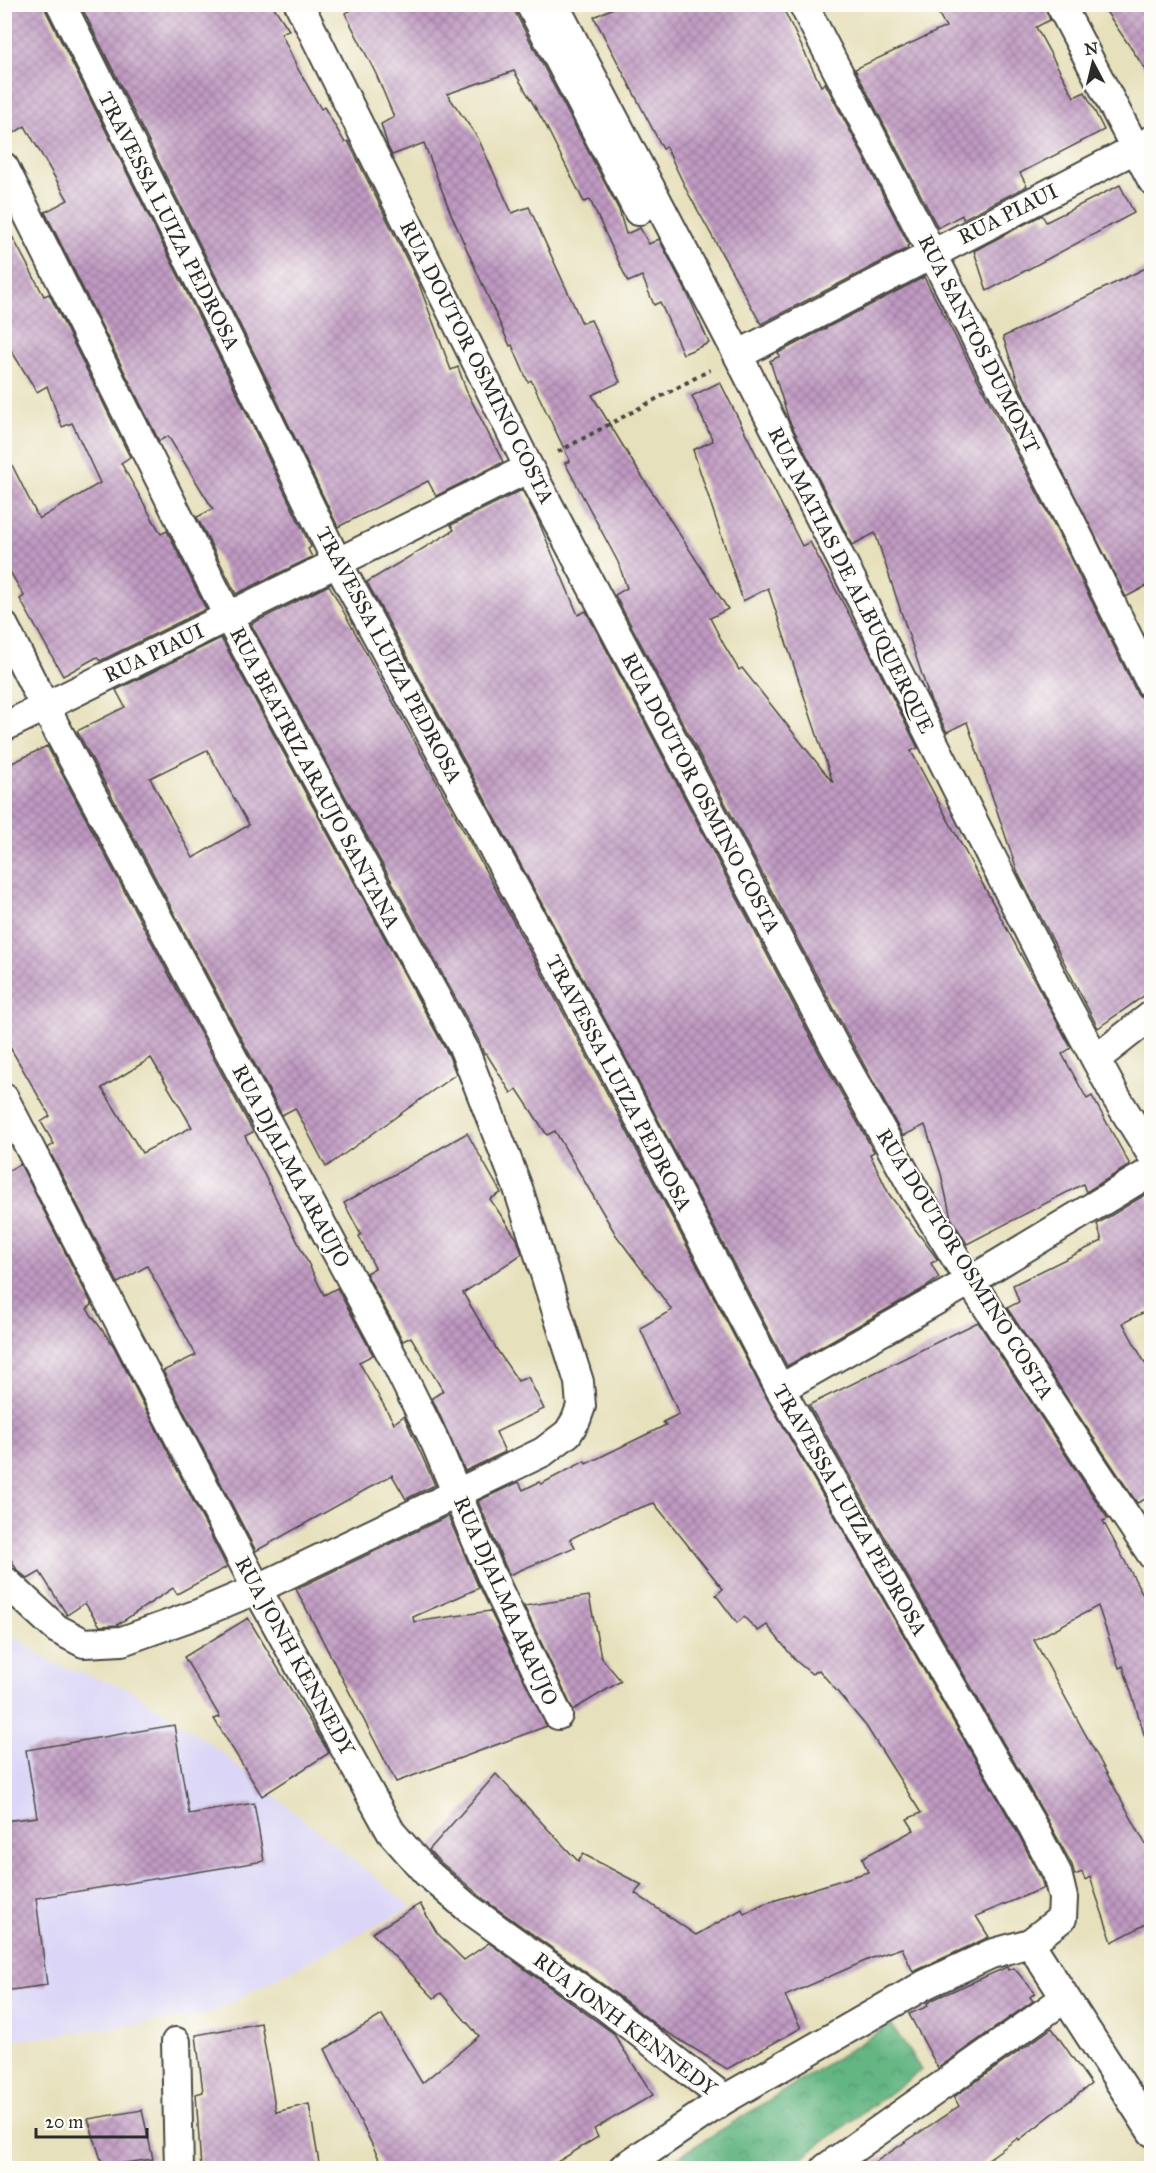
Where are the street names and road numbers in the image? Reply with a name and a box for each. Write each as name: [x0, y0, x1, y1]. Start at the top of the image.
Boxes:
street label: TRAVESSA LUIZA PEDROSA: [92, 87, 246, 355]
street label: RUA PIAUI: [954, 178, 1062, 250]
street label: RUA DOUTOR OSMINO COSTA: [394, 216, 560, 508]
street label: RUA SANTOS DUMONT: [913, 230, 1045, 458]
street label: RUA MATIAS DE ALBUQUERQUE: [762, 422, 940, 738]
street label: TRAVESSA LUIZA PEDROSA: [310, 522, 468, 788]
street label: RUA PIAUI: [100, 618, 208, 688]
street label: RUA BEATRIZ ARAUJO SANTANA: [224, 623, 406, 933]
street label: RUA DOUTOR OSMINO COSTA: [616, 648, 786, 938]
street label: TRAVESSA LUIZA PEDROSA: [540, 950, 698, 1216]
street label: RUA DJALMA ARAUJO: [226, 1060, 356, 1272]
street label: RUA DOUTOR OSMINO COSTA: [871, 1124, 1059, 1404]
street label: TRAVESSA LUIZA PEDROSA: [767, 1379, 933, 1641]
street label: RUA DJALMA ARAUJO: [448, 1492, 564, 1710]
street label: RUA JONH KENNEDY: [230, 1552, 361, 1760]
street label: RUA JONH KENNEDY: [528, 1946, 722, 2102]

